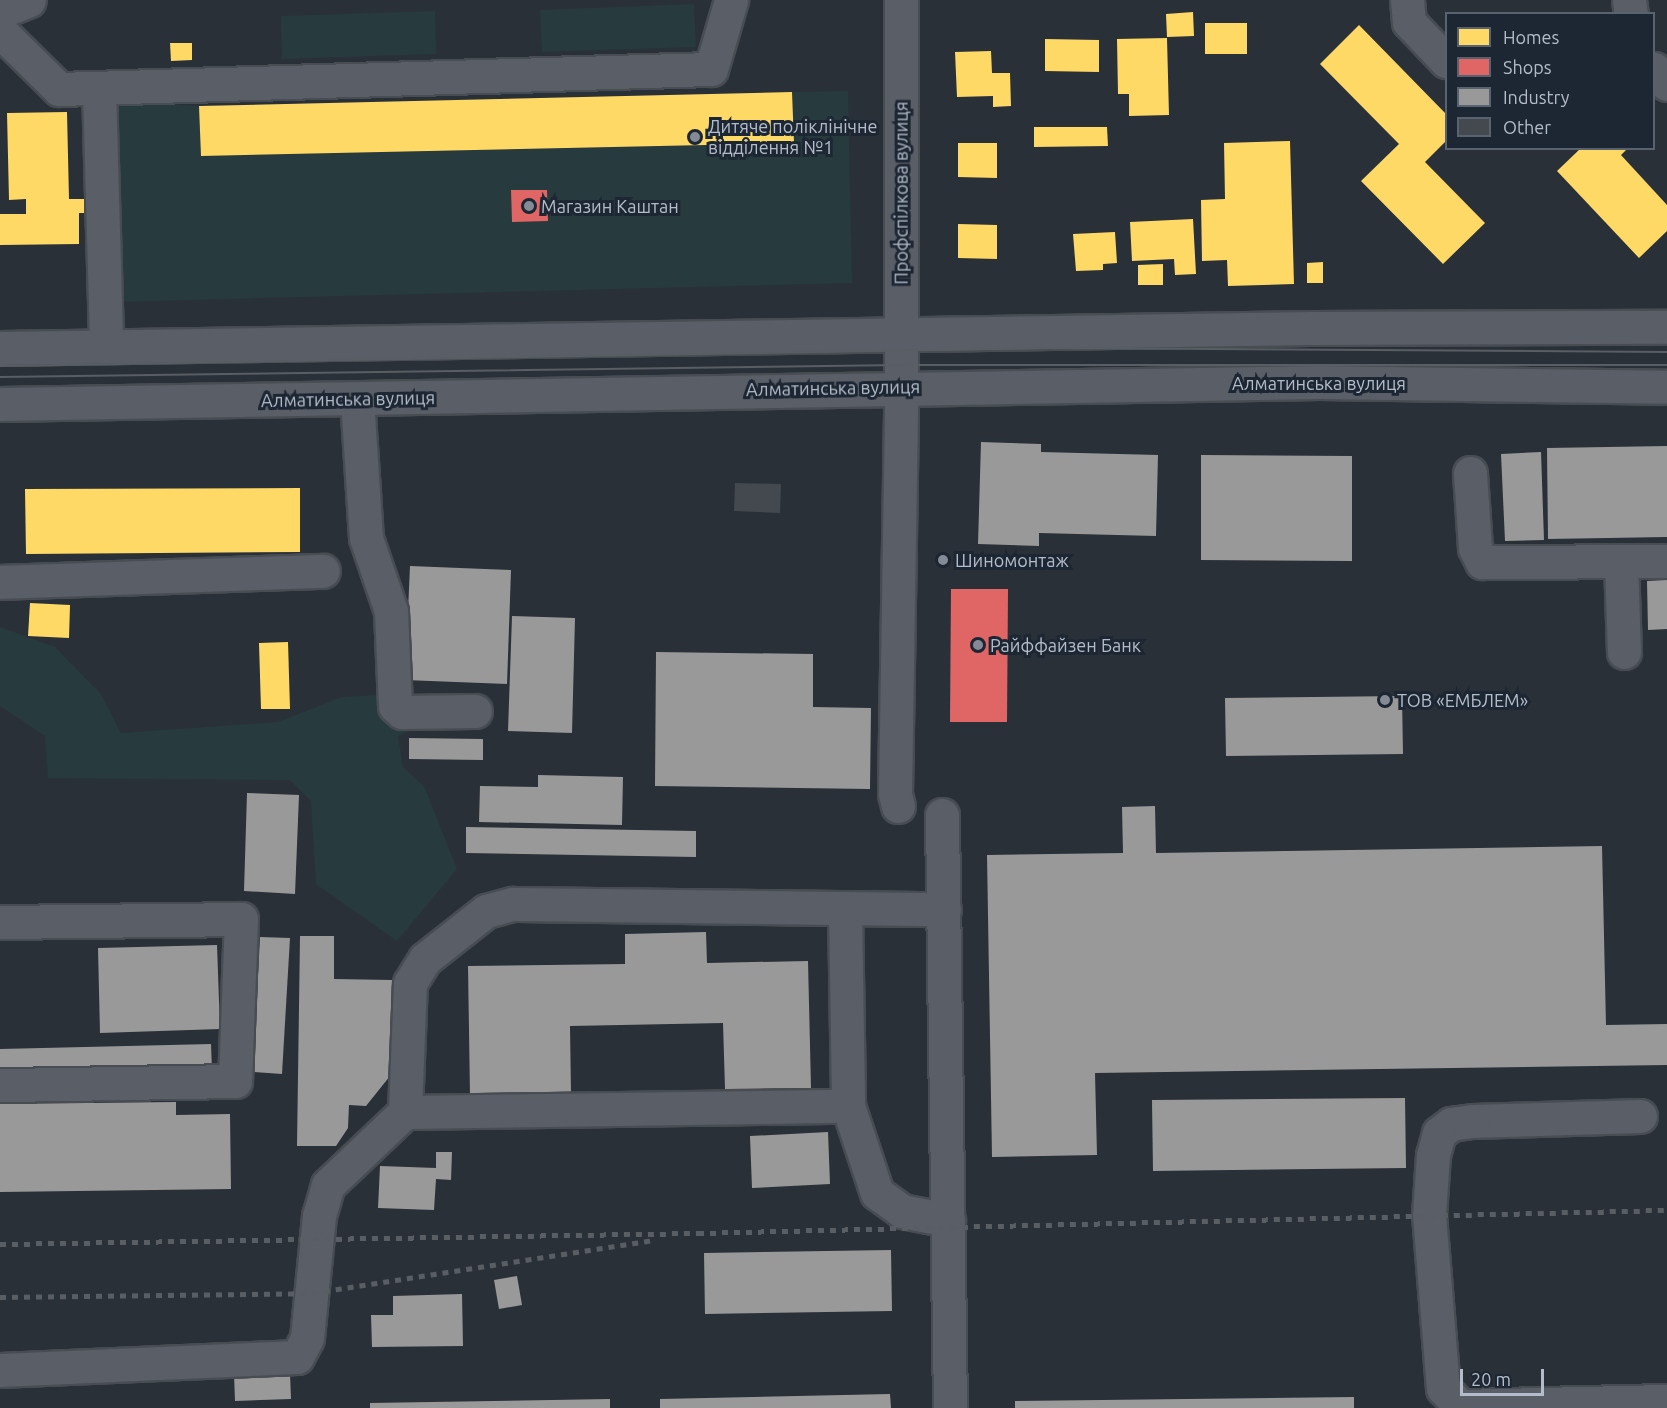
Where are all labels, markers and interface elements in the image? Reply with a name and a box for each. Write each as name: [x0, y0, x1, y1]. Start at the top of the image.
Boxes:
legend: [1445, 12, 1655, 150]
text: Homes: [1503, 27, 1559, 47]
text: Shops: [1503, 57, 1552, 77]
text: Industry: [1503, 87, 1569, 107]
street label: Профспілкова вулиця: [890, 101, 912, 285]
place label: Дитяче поліклінічне відділення №1: [708, 116, 877, 158]
text: Other: [1503, 117, 1551, 137]
marker: Дитяче поліклінічне відділення №1: [686, 128, 704, 146]
place label: Магазин Каштан: [541, 195, 679, 217]
marker: Магазин Каштан: [522, 199, 536, 213]
street label: Алматинська вулиця: [1232, 372, 1406, 394]
street label: Алматинська вулиця: [746, 376, 920, 400]
street label: Алматинська вулиця: [261, 387, 435, 411]
place label: Шиномонтаж: [955, 549, 1069, 571]
marker: Шиномонтаж: [936, 553, 950, 567]
place label: Райффайзен Банк: [990, 634, 1141, 656]
marker: Райффайзен Банк: [971, 638, 985, 652]
place label: ТОВ «ЕМБЛЕМ»: [1397, 689, 1528, 711]
marker: ТОВ «ЕМБЛЕМ»: [1378, 693, 1392, 707]
scale bar: [1463, 1357, 1547, 1395]
text: 20 m: [1471, 1369, 1511, 1389]

